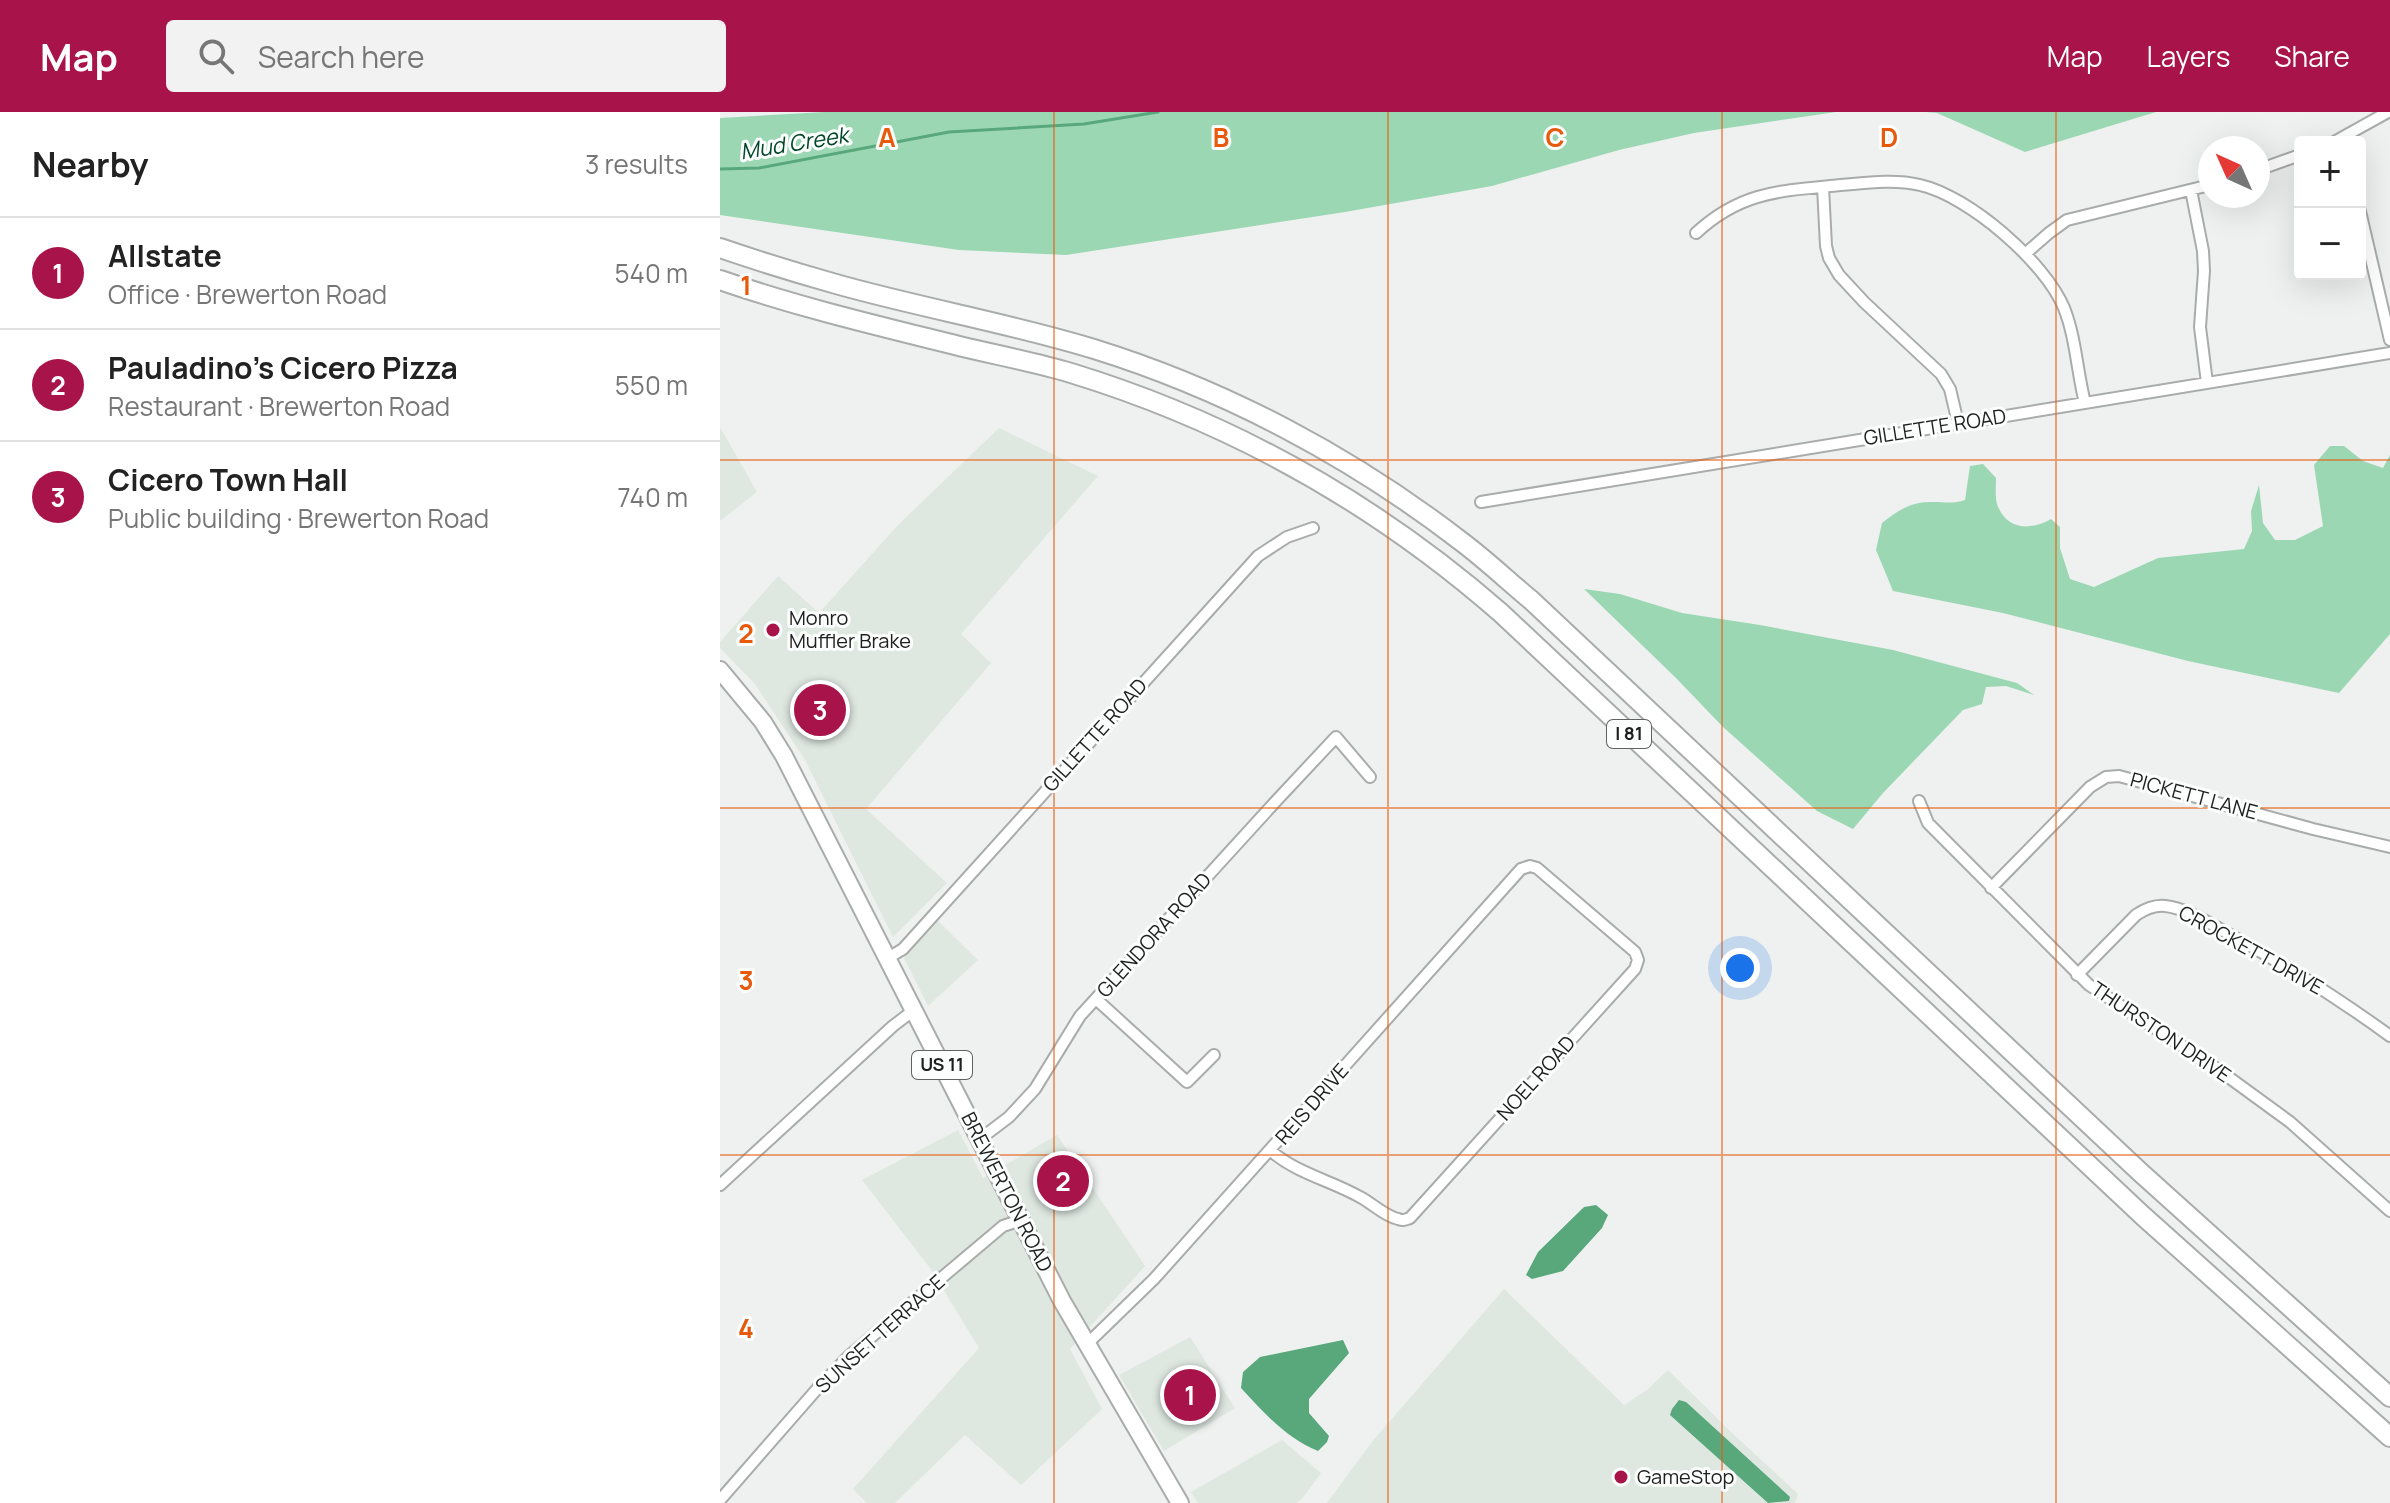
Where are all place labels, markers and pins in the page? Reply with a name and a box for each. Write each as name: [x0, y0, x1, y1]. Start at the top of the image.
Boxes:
place label: Monro Muffler Brake: [789, 604, 911, 654]
marker: Monro Muffler Brake: [764, 621, 782, 639]
pin: 3: [794, 680, 846, 740]
pin: 2: [1037, 1151, 1089, 1211]
pin: 1: [1164, 1365, 1216, 1425]
place label: GameStop: [1637, 1463, 1735, 1490]
marker: GameStop: [1612, 1468, 1630, 1486]

